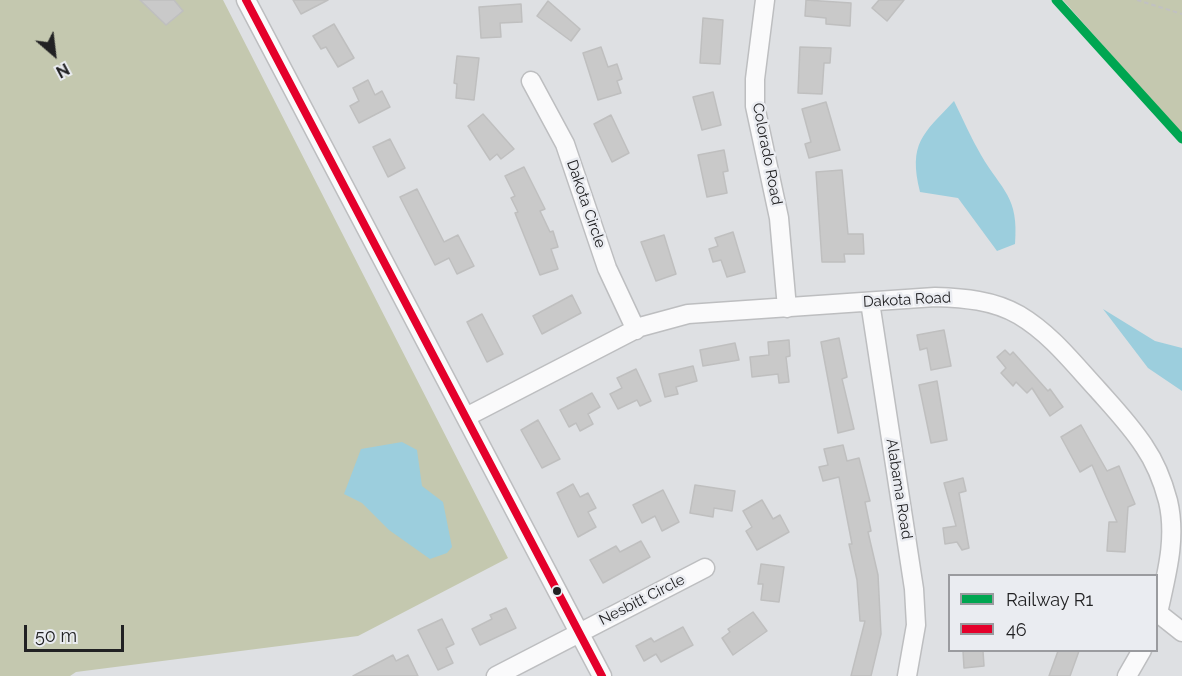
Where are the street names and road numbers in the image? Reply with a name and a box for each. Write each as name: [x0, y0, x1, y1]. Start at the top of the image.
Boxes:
street label: Colorado Road: [748, 101, 786, 207]
street label: Dakota Circle: [563, 158, 609, 250]
street label: Dakota Road: [862, 289, 952, 311]
street label: Alabama Road: [882, 437, 916, 541]
street label: Nesbitt Circle: [596, 571, 688, 629]

